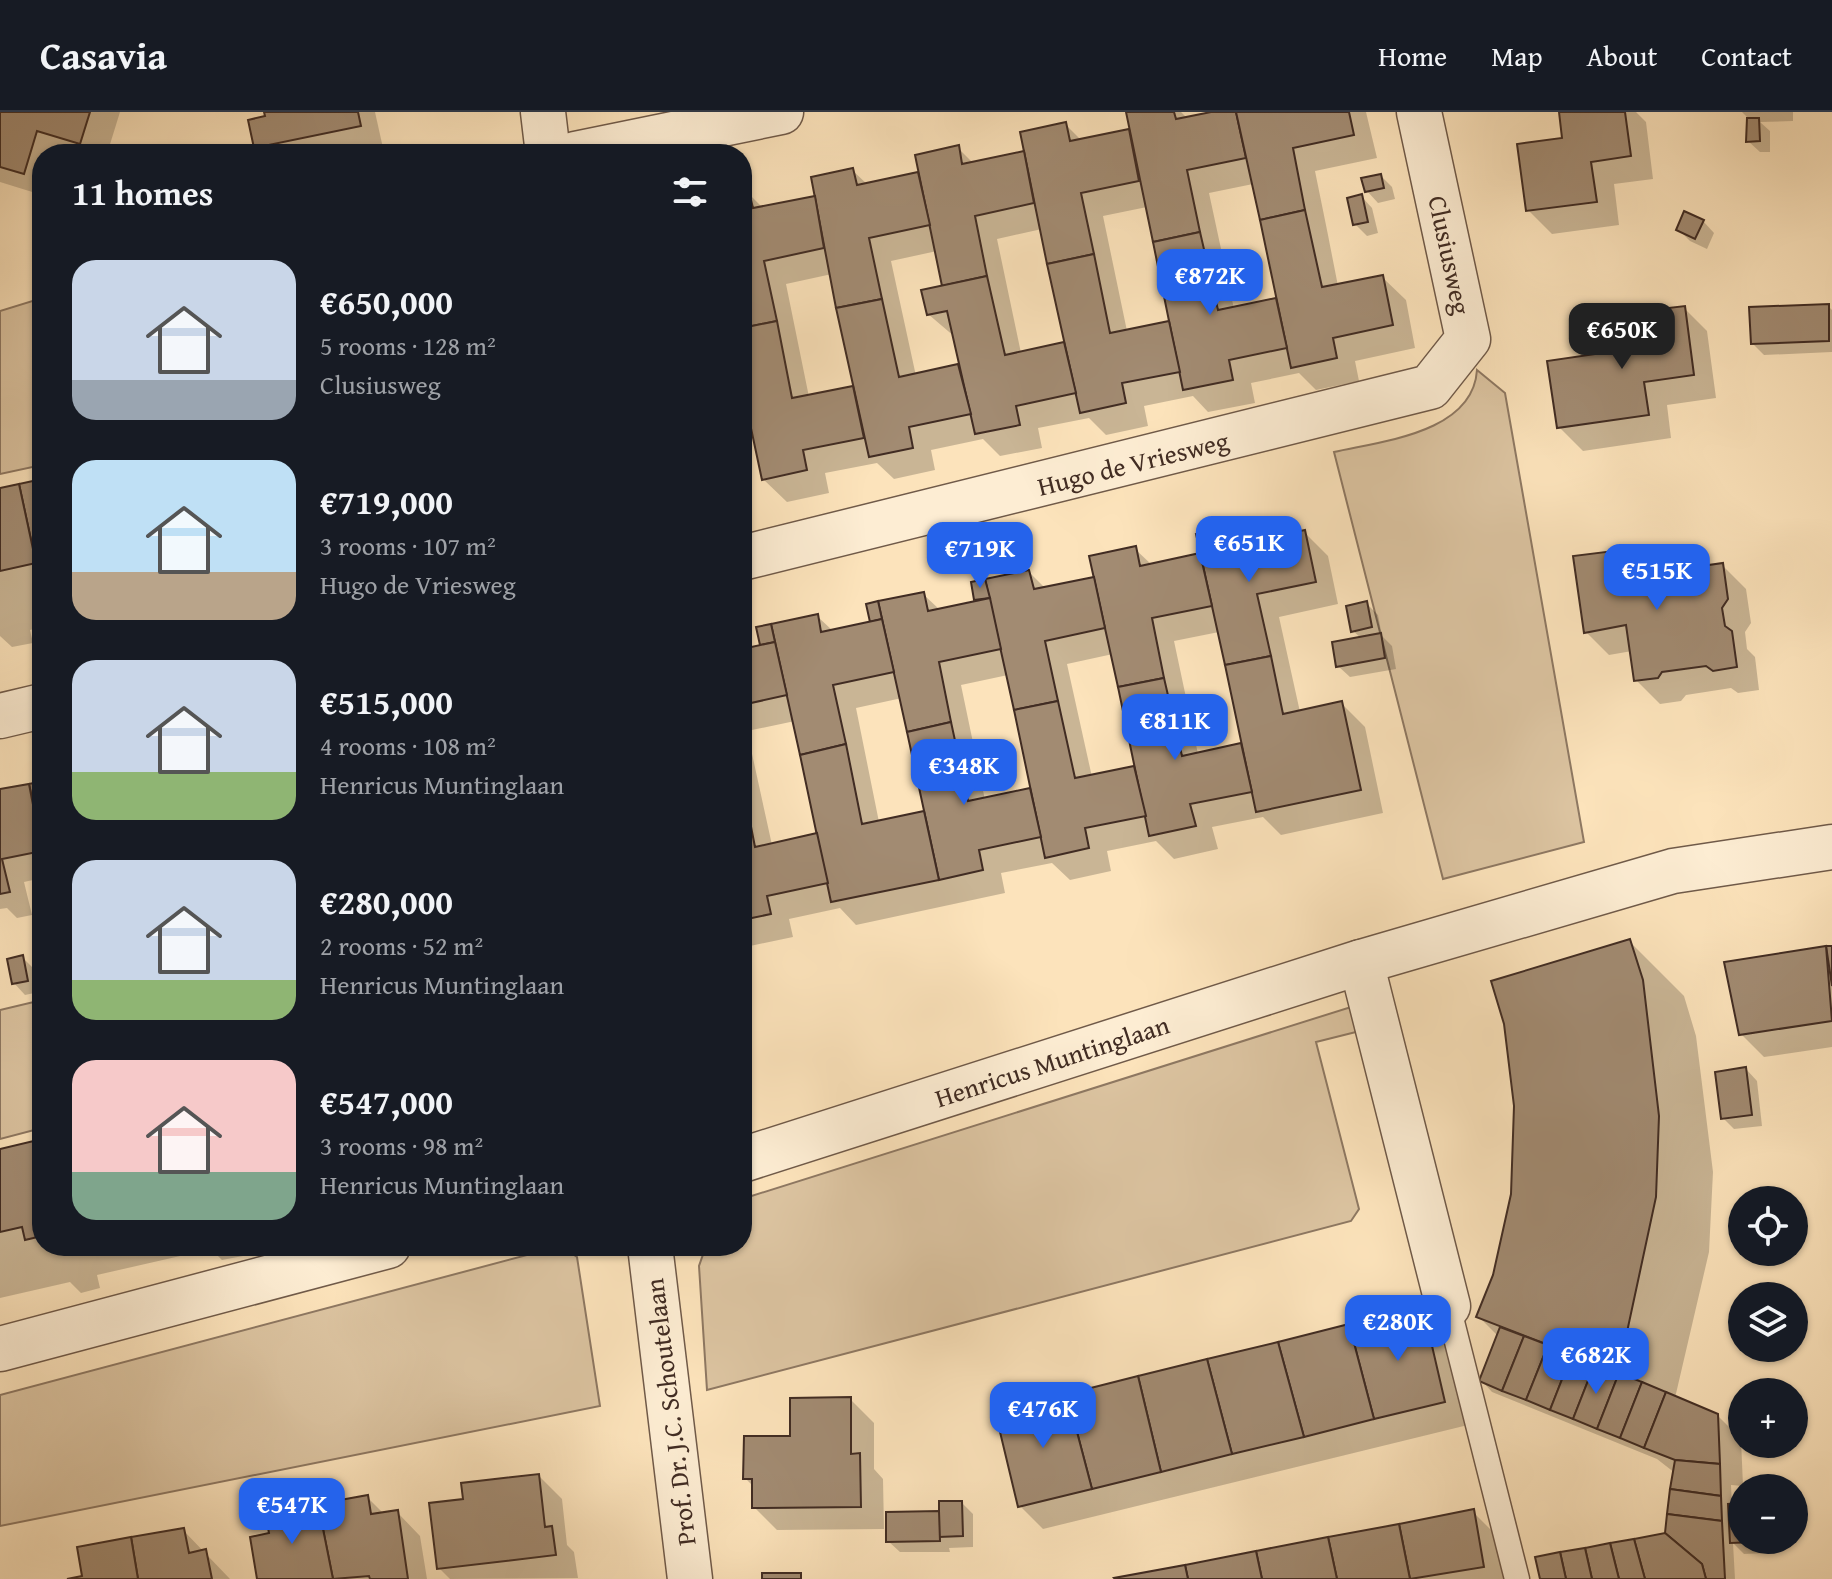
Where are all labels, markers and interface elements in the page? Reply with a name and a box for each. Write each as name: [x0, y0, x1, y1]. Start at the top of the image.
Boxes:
text: Casavia: [40, 27, 167, 83]
text: Home: [1378, 35, 1447, 76]
text: Map: [1491, 35, 1543, 76]
text: About: [1587, 35, 1657, 76]
text: Contact: [1701, 35, 1792, 76]
text: 11 homes: [72, 168, 213, 217]
icon: filters: [668, 170, 712, 214]
street label: Clusiusweg: [1418, 192, 1482, 318]
pin: €872K: [1154, 249, 1266, 317]
text: €872K: [1175, 255, 1245, 294]
text: €650,000: [320, 277, 453, 326]
icon: home: [136, 292, 232, 388]
pin: €650K: [1566, 303, 1678, 371]
text: €650K: [1587, 309, 1657, 348]
text: 5 rooms · 128 m²: [320, 326, 496, 365]
text: Clusiusweg: [320, 365, 441, 404]
street label: Hugo de Vriesweg: [1033, 420, 1233, 506]
text: €719,000: [320, 477, 453, 526]
icon: home: [136, 492, 232, 588]
pin: €651K: [1193, 516, 1305, 584]
pin: €719K: [924, 522, 1036, 590]
text: €651K: [1214, 522, 1284, 561]
text: 3 rooms · 107 m²: [320, 526, 496, 565]
text: €719K: [945, 528, 1015, 567]
pin: €515K: [1601, 544, 1713, 612]
text: €515K: [1622, 550, 1692, 589]
text: Hugo de Vriesweg: [320, 565, 516, 604]
text: €515,000: [320, 677, 453, 726]
icon: home: [136, 692, 232, 788]
pin: €811K: [1119, 694, 1231, 762]
text: €811K: [1140, 700, 1210, 739]
text: 4 rooms · 108 m²: [320, 726, 496, 765]
pin: €348K: [908, 739, 1020, 807]
text: €348K: [929, 745, 999, 784]
text: Henricus Muntinglaan: [320, 765, 564, 804]
text: €280,000: [320, 877, 453, 926]
icon: home: [136, 892, 232, 988]
text: 2 rooms · 52 m²: [320, 926, 483, 965]
text: Henricus Muntinglaan: [320, 965, 564, 1004]
street label: Henricus Muntinglaan: [930, 1005, 1175, 1117]
text: €547,000: [320, 1077, 453, 1126]
icon: home: [136, 1092, 232, 1188]
text: 3 rooms · 98 m²: [320, 1126, 483, 1165]
text: Henricus Muntinglaan: [320, 1165, 564, 1204]
map controls: [1728, 1186, 1808, 1554]
button: locate: [1728, 1186, 1808, 1266]
street label: Prof. Dr. J.C. Schoutelaan: [634, 1276, 706, 1548]
button: layers: [1728, 1282, 1808, 1362]
pin: €280K: [1342, 1295, 1454, 1363]
text: €280K: [1363, 1301, 1433, 1340]
pin: €682K: [1540, 1328, 1652, 1396]
text: €682K: [1561, 1334, 1631, 1373]
button: +: [1728, 1378, 1808, 1458]
pin: €476K: [987, 1382, 1099, 1450]
text: €476K: [1008, 1388, 1078, 1427]
button: −: [1728, 1474, 1808, 1554]
pin: €547K: [236, 1478, 348, 1546]
text: €547K: [257, 1484, 327, 1523]

